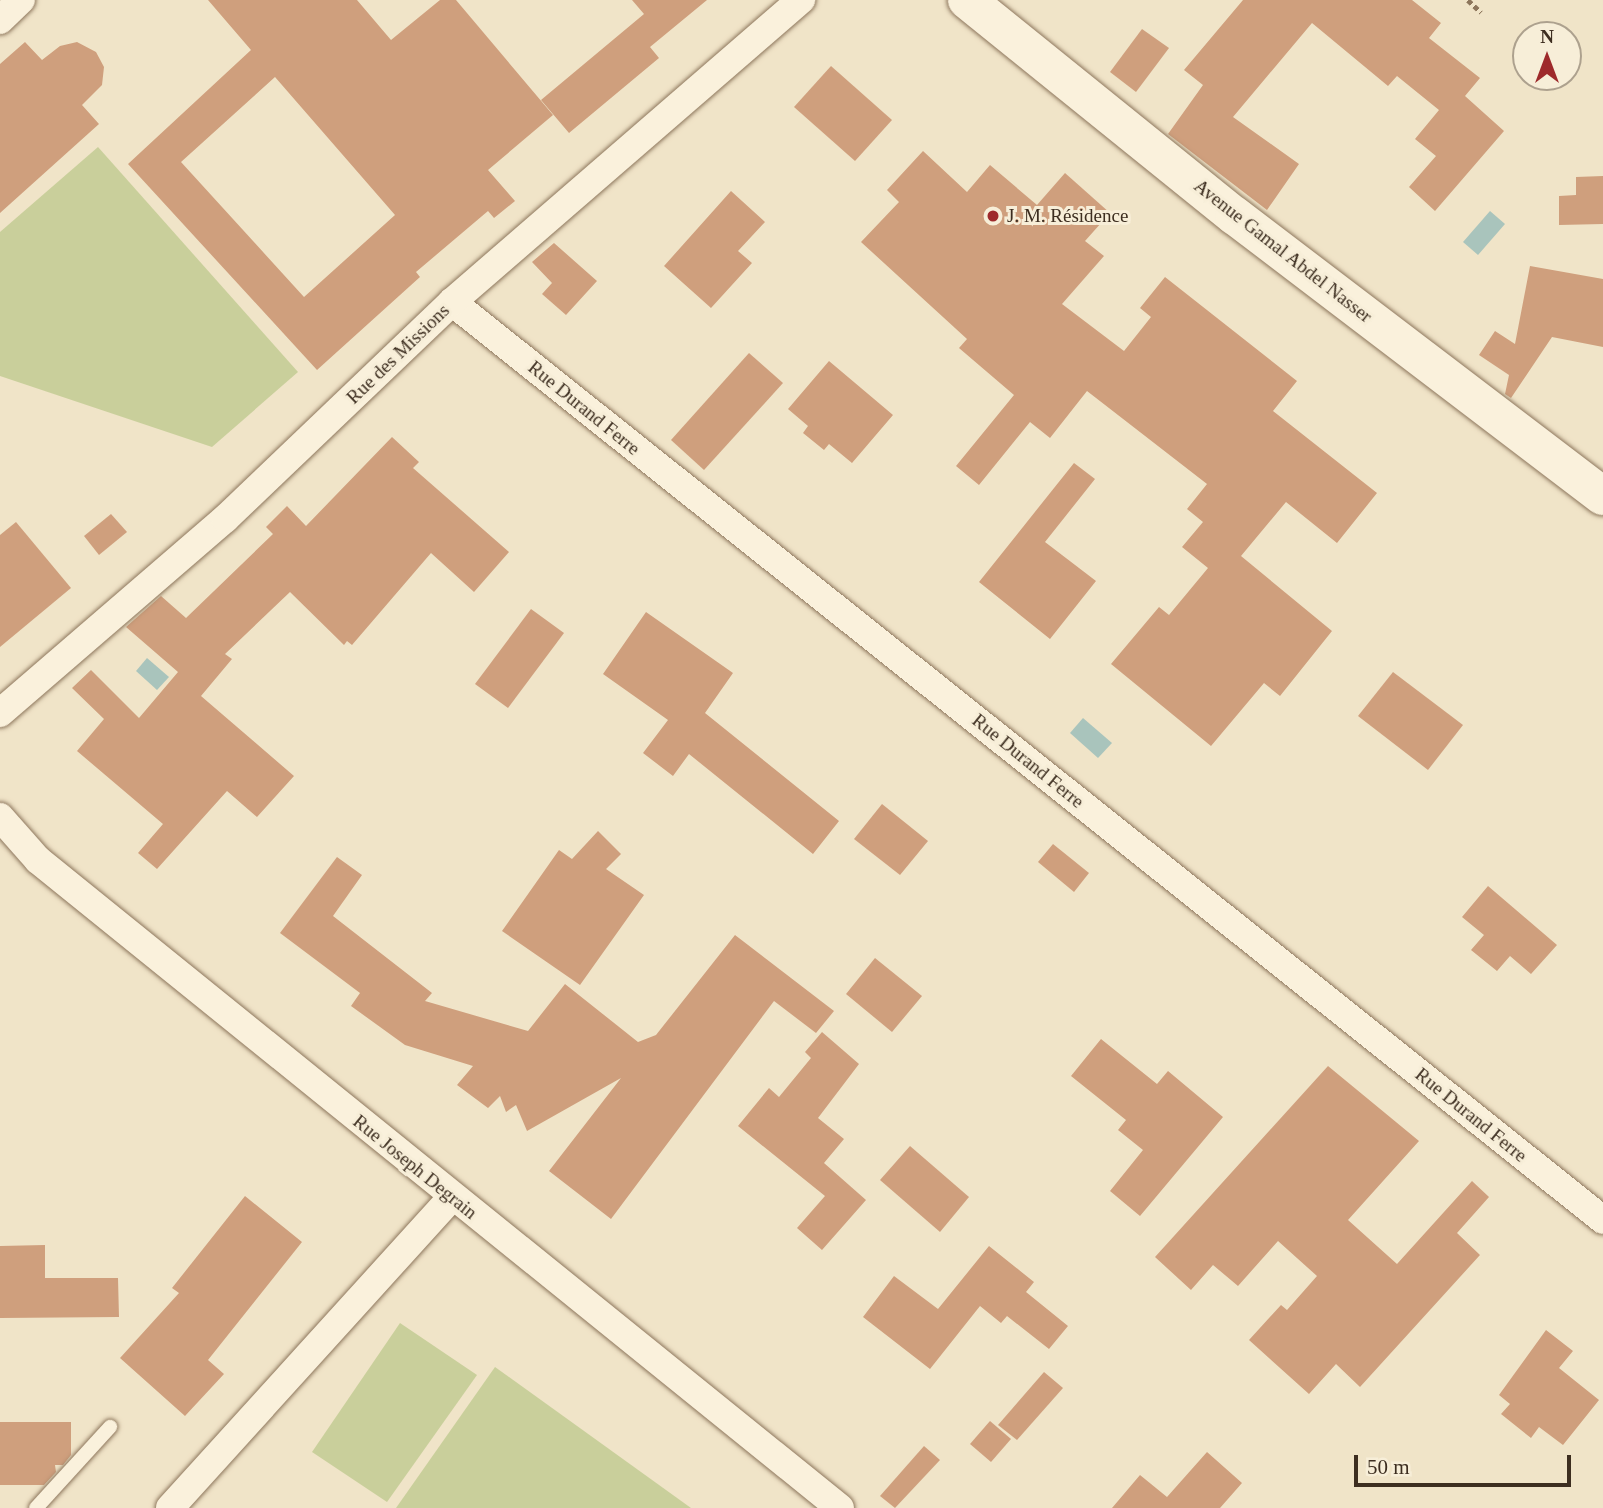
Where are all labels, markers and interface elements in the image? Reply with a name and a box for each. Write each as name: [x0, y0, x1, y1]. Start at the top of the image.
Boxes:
north arrow: [1512, 21, 1582, 91]
text: N: [1540, 26, 1554, 47]
street label: Avenue Gamal Abdel Nasser: [1189, 174, 1377, 328]
place label: J. M. Résidence: [1007, 205, 1128, 227]
marker: J. M. Résidence: [985, 208, 1001, 224]
street label: Rue des Missions: [342, 299, 454, 409]
street label: Rue Durand Ferre: [524, 356, 644, 460]
street label: Rue Durand Ferre: [968, 709, 1088, 813]
street label: Rue Durand Ferre: [1411, 1063, 1531, 1167]
street label: Rue Joseph Degrain: [348, 1110, 482, 1224]
scale bar: [1358, 1442, 1575, 1486]
text: 50 m: [1367, 1455, 1410, 1479]

